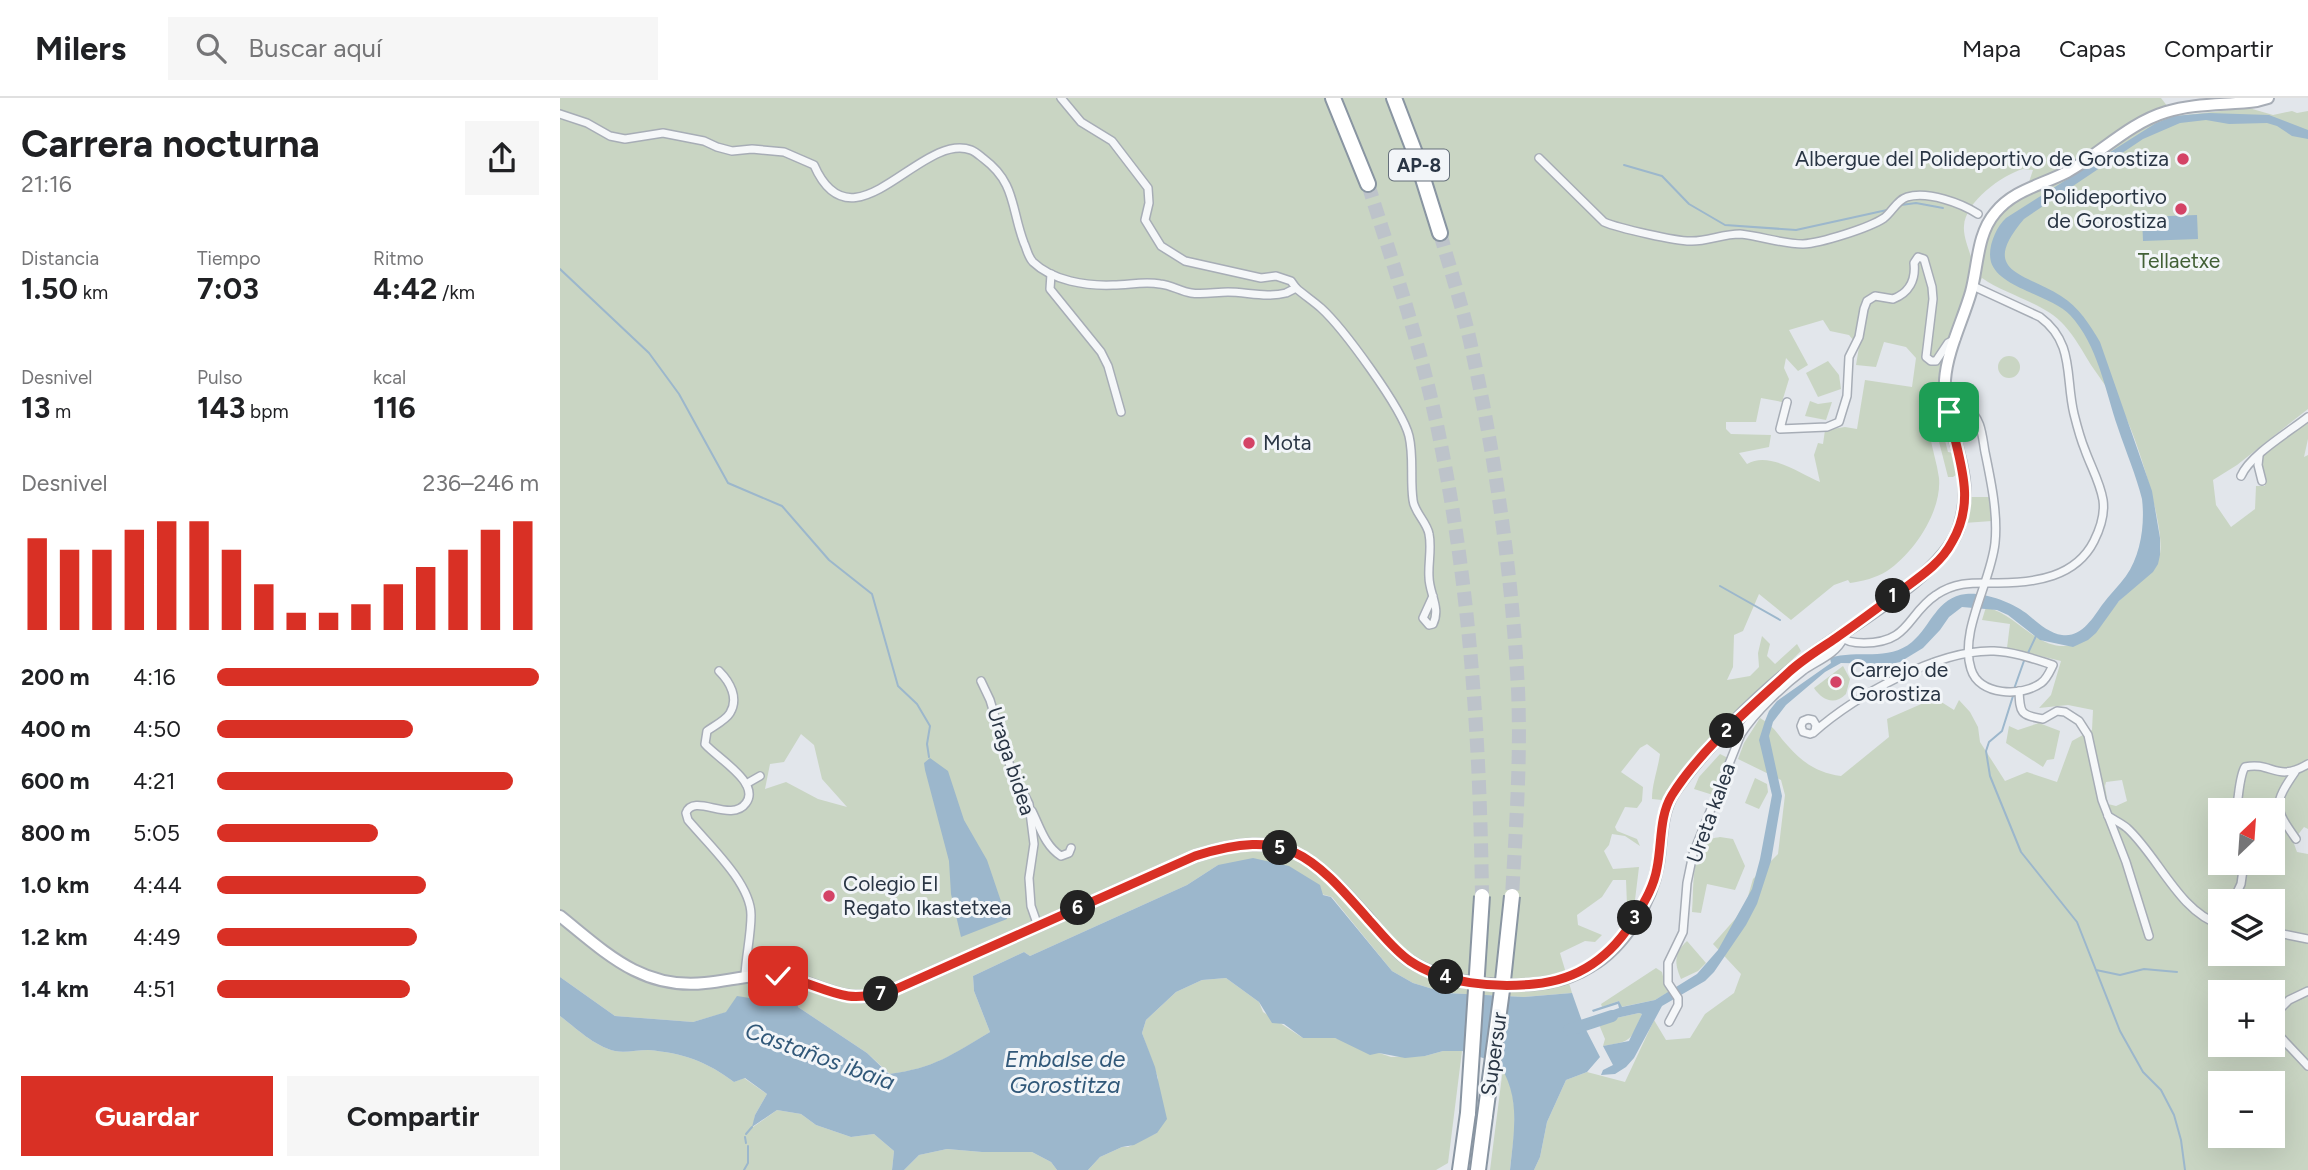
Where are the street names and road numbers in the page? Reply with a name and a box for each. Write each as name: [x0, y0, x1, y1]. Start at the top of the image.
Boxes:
road number: AP-8: [1389, 150, 1449, 180]
street label: Uraga bidea: [982, 703, 1041, 818]
street label: Ureta kalea: [1681, 759, 1740, 866]
street label: Supersur: [1475, 1010, 1512, 1097]

